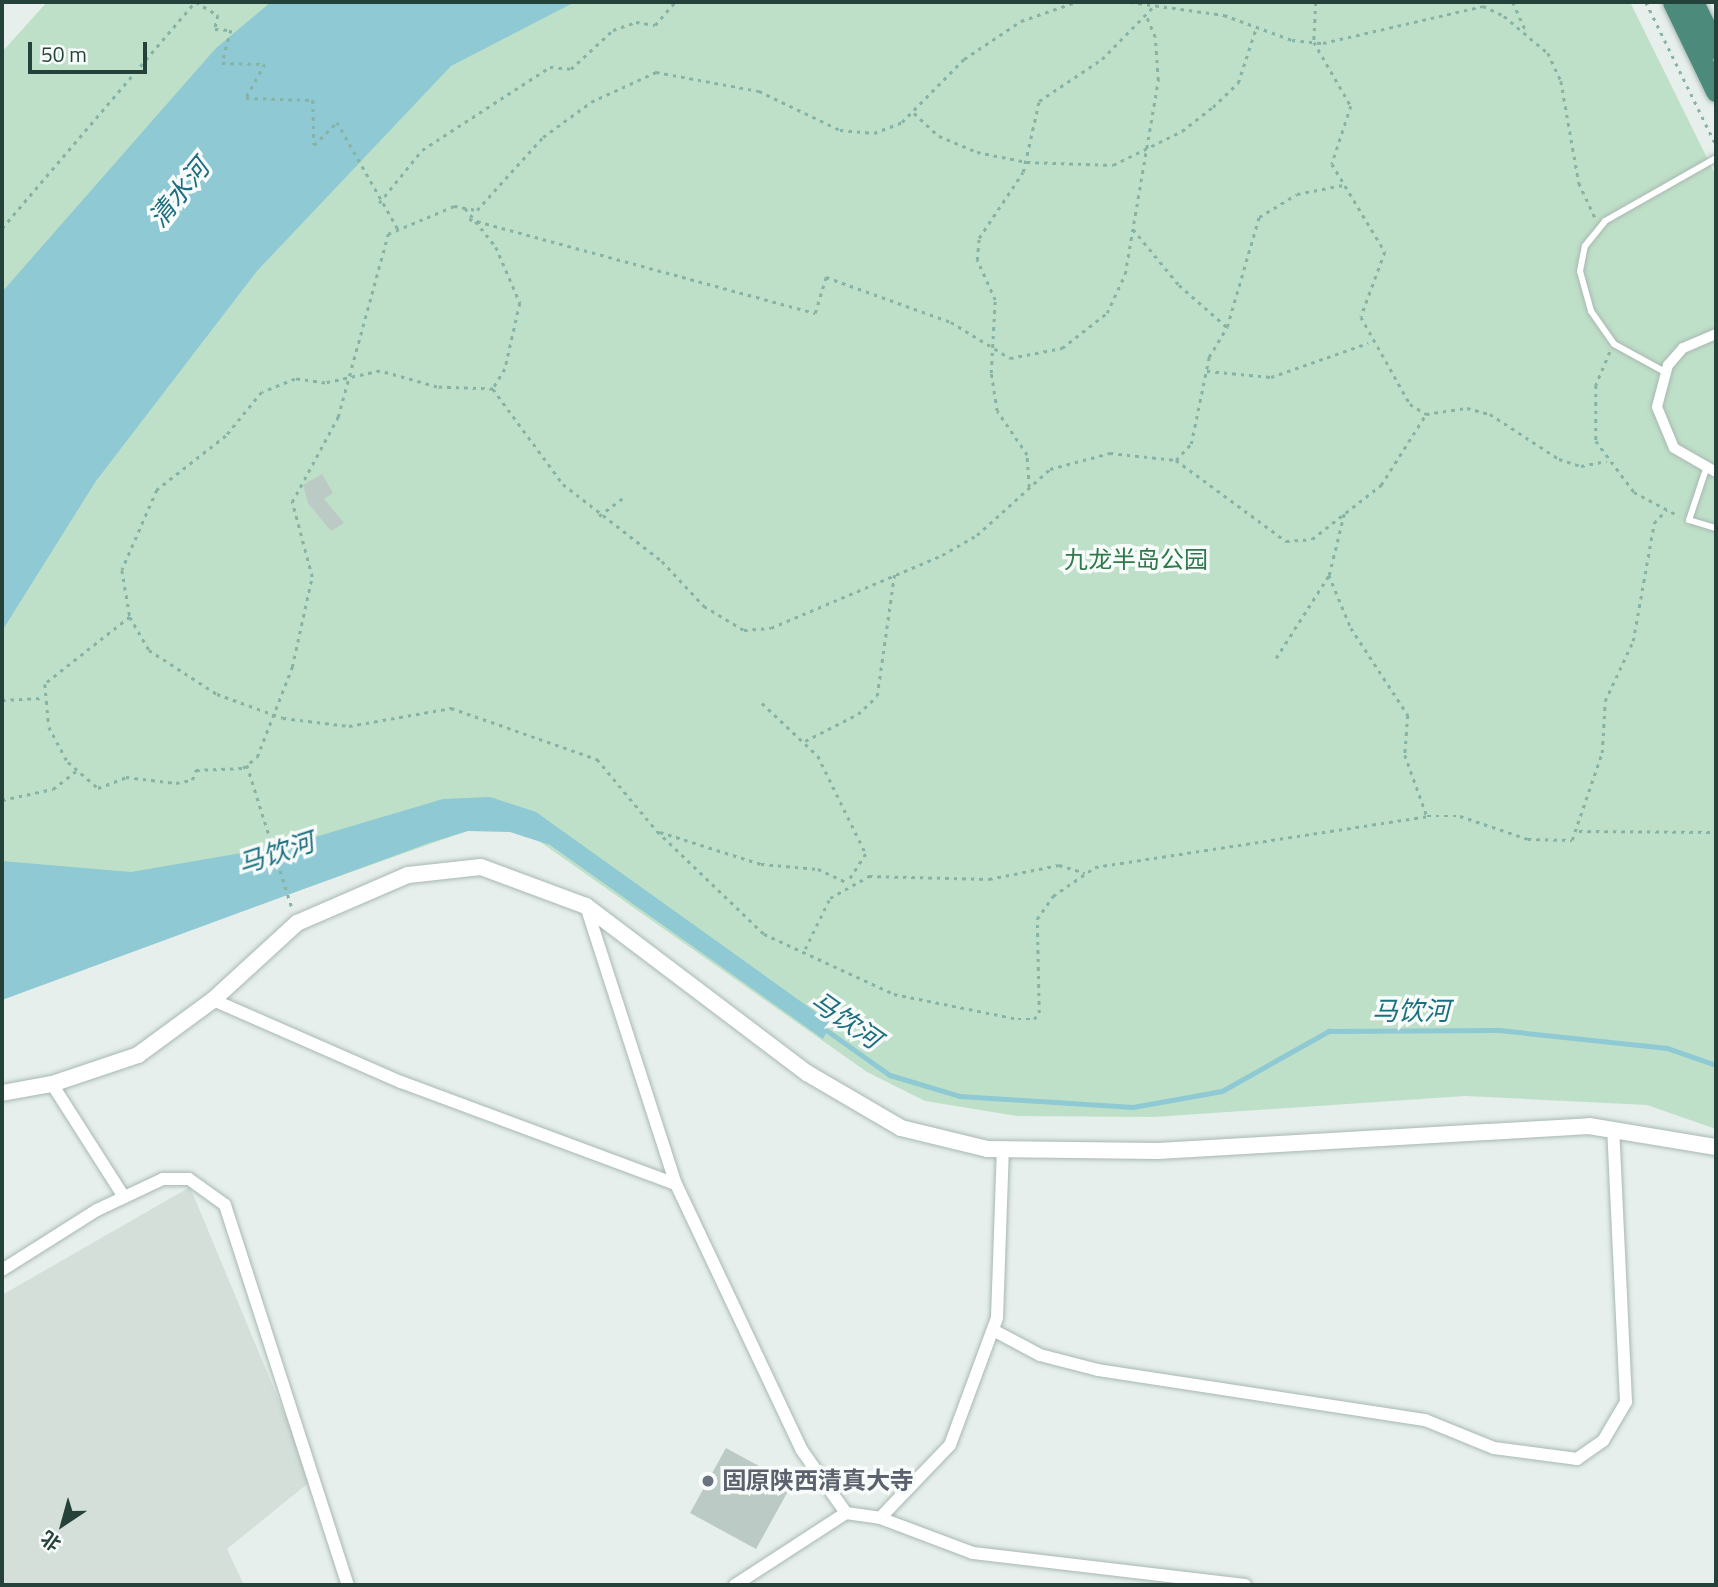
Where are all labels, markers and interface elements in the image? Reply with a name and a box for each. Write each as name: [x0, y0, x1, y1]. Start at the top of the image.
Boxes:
scale bar: [32, 28, 150, 72]
text: 50 m: [41, 38, 87, 70]
water label: 清水河: [142, 153, 216, 233]
park label: 九龙半岛公园: [1064, 546, 1208, 574]
water label: 马饮河: [234, 826, 318, 880]
water label: 马饮河: [805, 985, 887, 1055]
water label: 马饮河: [1372, 995, 1450, 1027]
place label: 固原陕西清真大寺: [722, 1467, 914, 1495]
marker: 固原陕西清真大寺: [700, 1473, 716, 1489]
north arrow: [28, 1489, 98, 1559]
text: 北: [34, 1524, 67, 1559]

